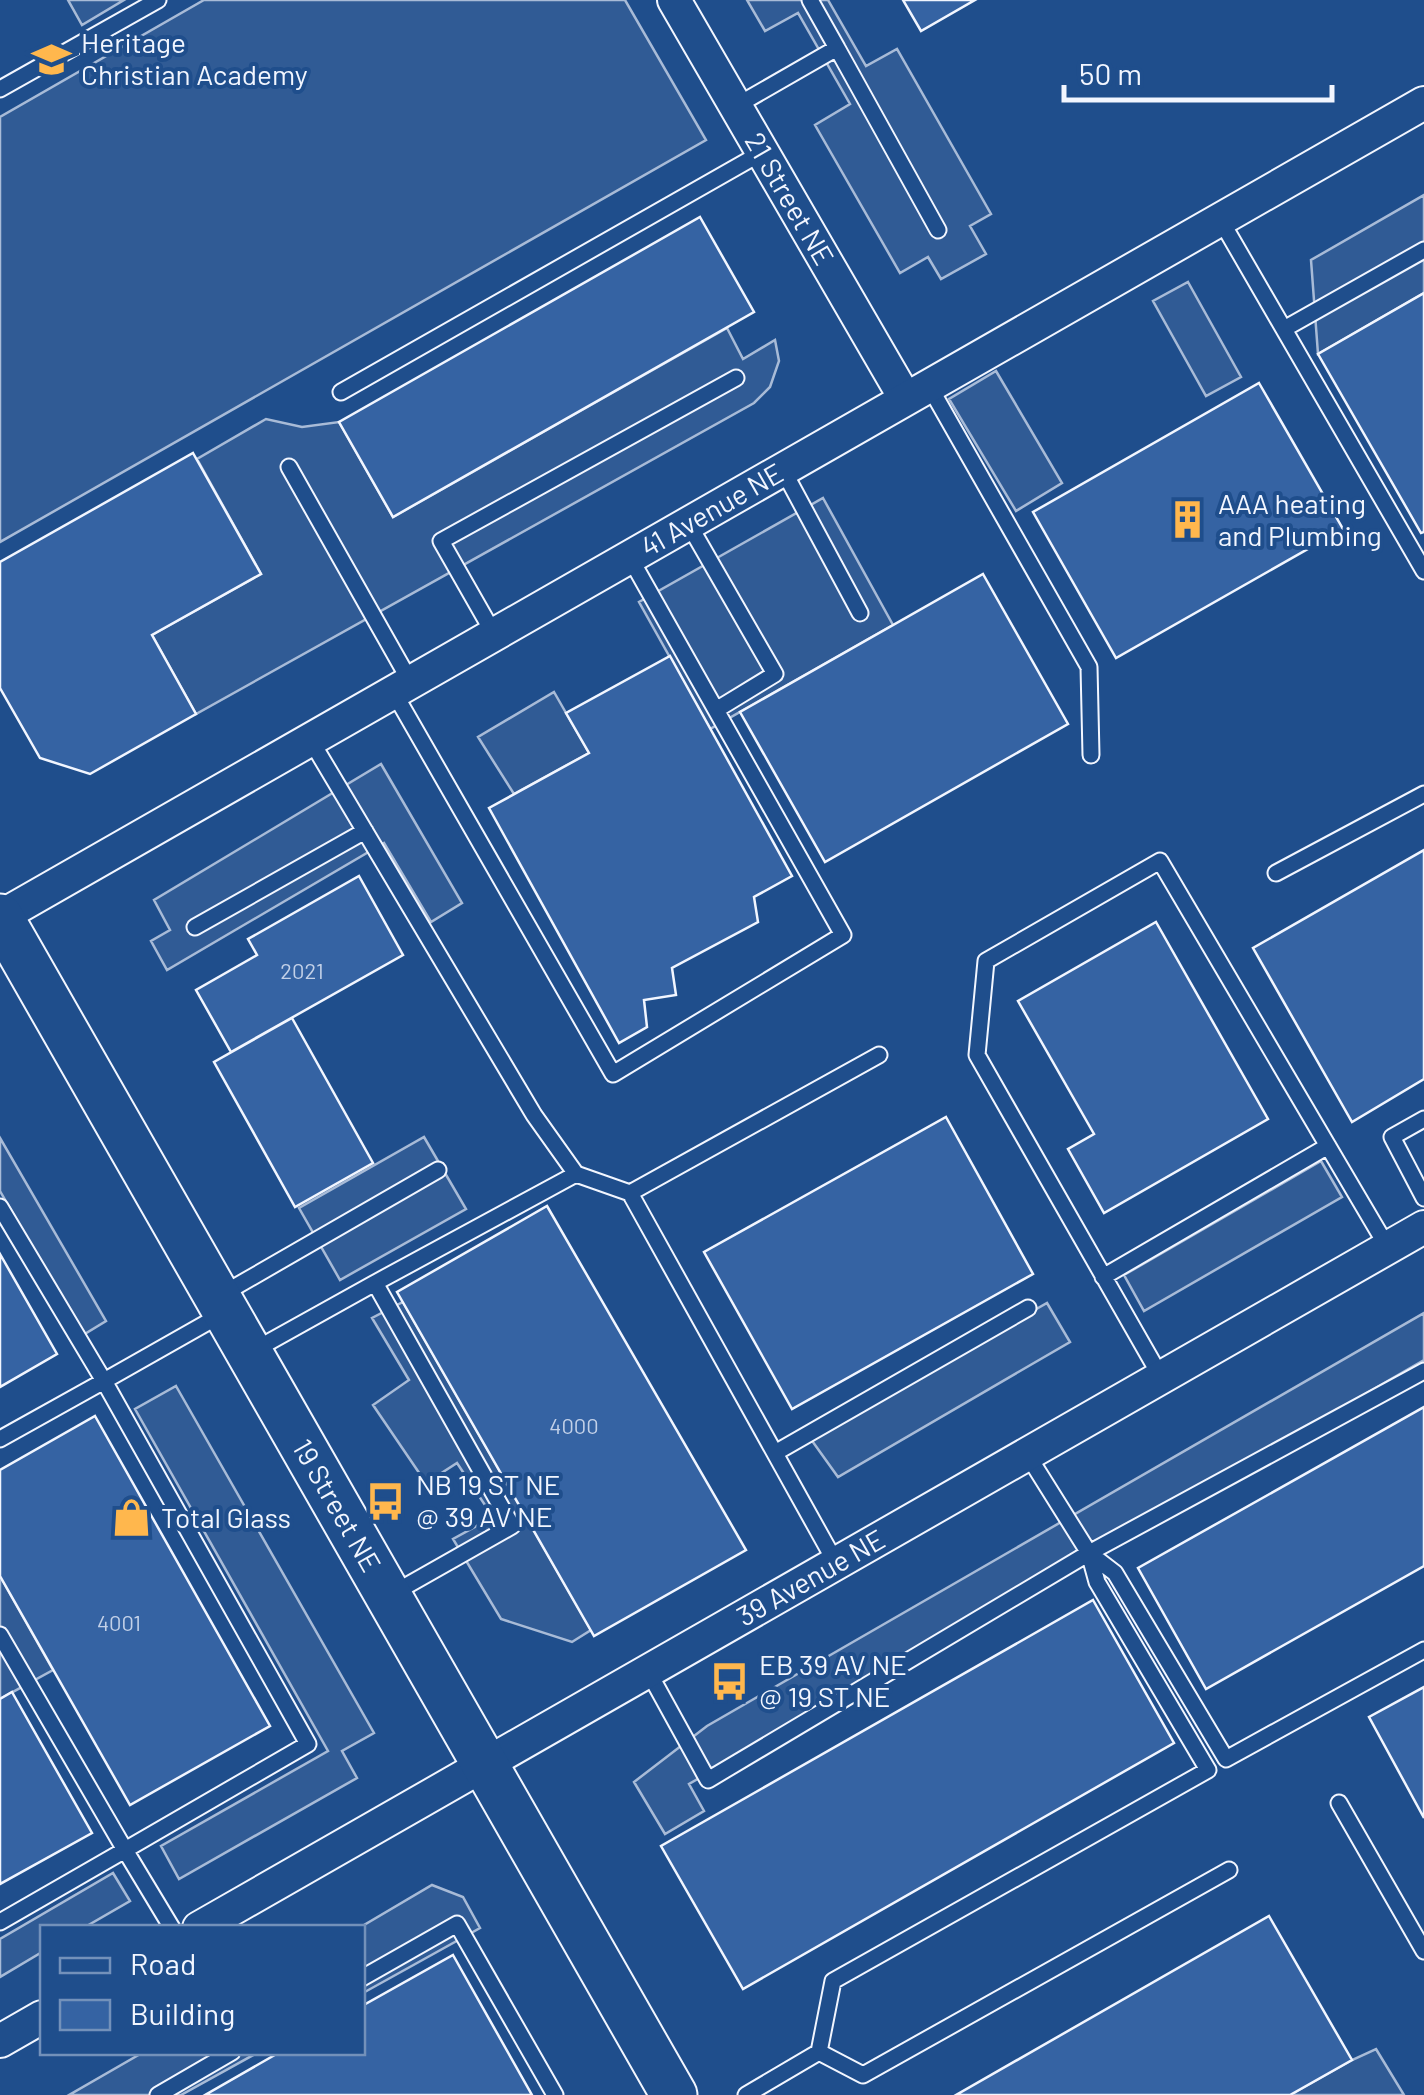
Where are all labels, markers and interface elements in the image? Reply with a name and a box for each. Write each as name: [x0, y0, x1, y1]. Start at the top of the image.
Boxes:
place label: Heritage Christian Academy: [81, 25, 308, 91]
school or university icon: Heritage Christian Academy: [30, 38, 72, 80]
scale bar: [1064, 40, 1332, 102]
text: 50 m: [1079, 55, 1142, 91]
street label: 21 Street NE: [739, 126, 842, 271]
street label: 41 Avenue NE: [634, 455, 789, 563]
place label: AAA heating and Plumbing: [1218, 486, 1382, 552]
building icon: AAA heating and Plumbing: [1167, 499, 1209, 541]
house number: 2021: [280, 957, 324, 983]
house number: 4000: [549, 1412, 599, 1438]
street label: 19 Street NE: [286, 1432, 389, 1577]
place label: NB 19 ST NE @ 39 AV NE: [416, 1467, 560, 1533]
bus stop icon: NB 19 ST NE @ 39 AV NE: [365, 1480, 407, 1522]
shop icon: Total Glass: [110, 1497, 152, 1539]
place label: Total Glass: [161, 1500, 291, 1534]
street label: 39 Avenue NE: [730, 1521, 890, 1633]
house number: 4001: [97, 1609, 141, 1635]
place label: EB 39 AV NE @ 19 ST NE: [759, 1647, 907, 1713]
bus stop icon: EB 39 AV NE @ 19 ST NE: [708, 1660, 750, 1702]
legend: [40, 1925, 365, 2055]
text: Road: [130, 1945, 196, 1981]
text: Building: [130, 1995, 235, 2031]

